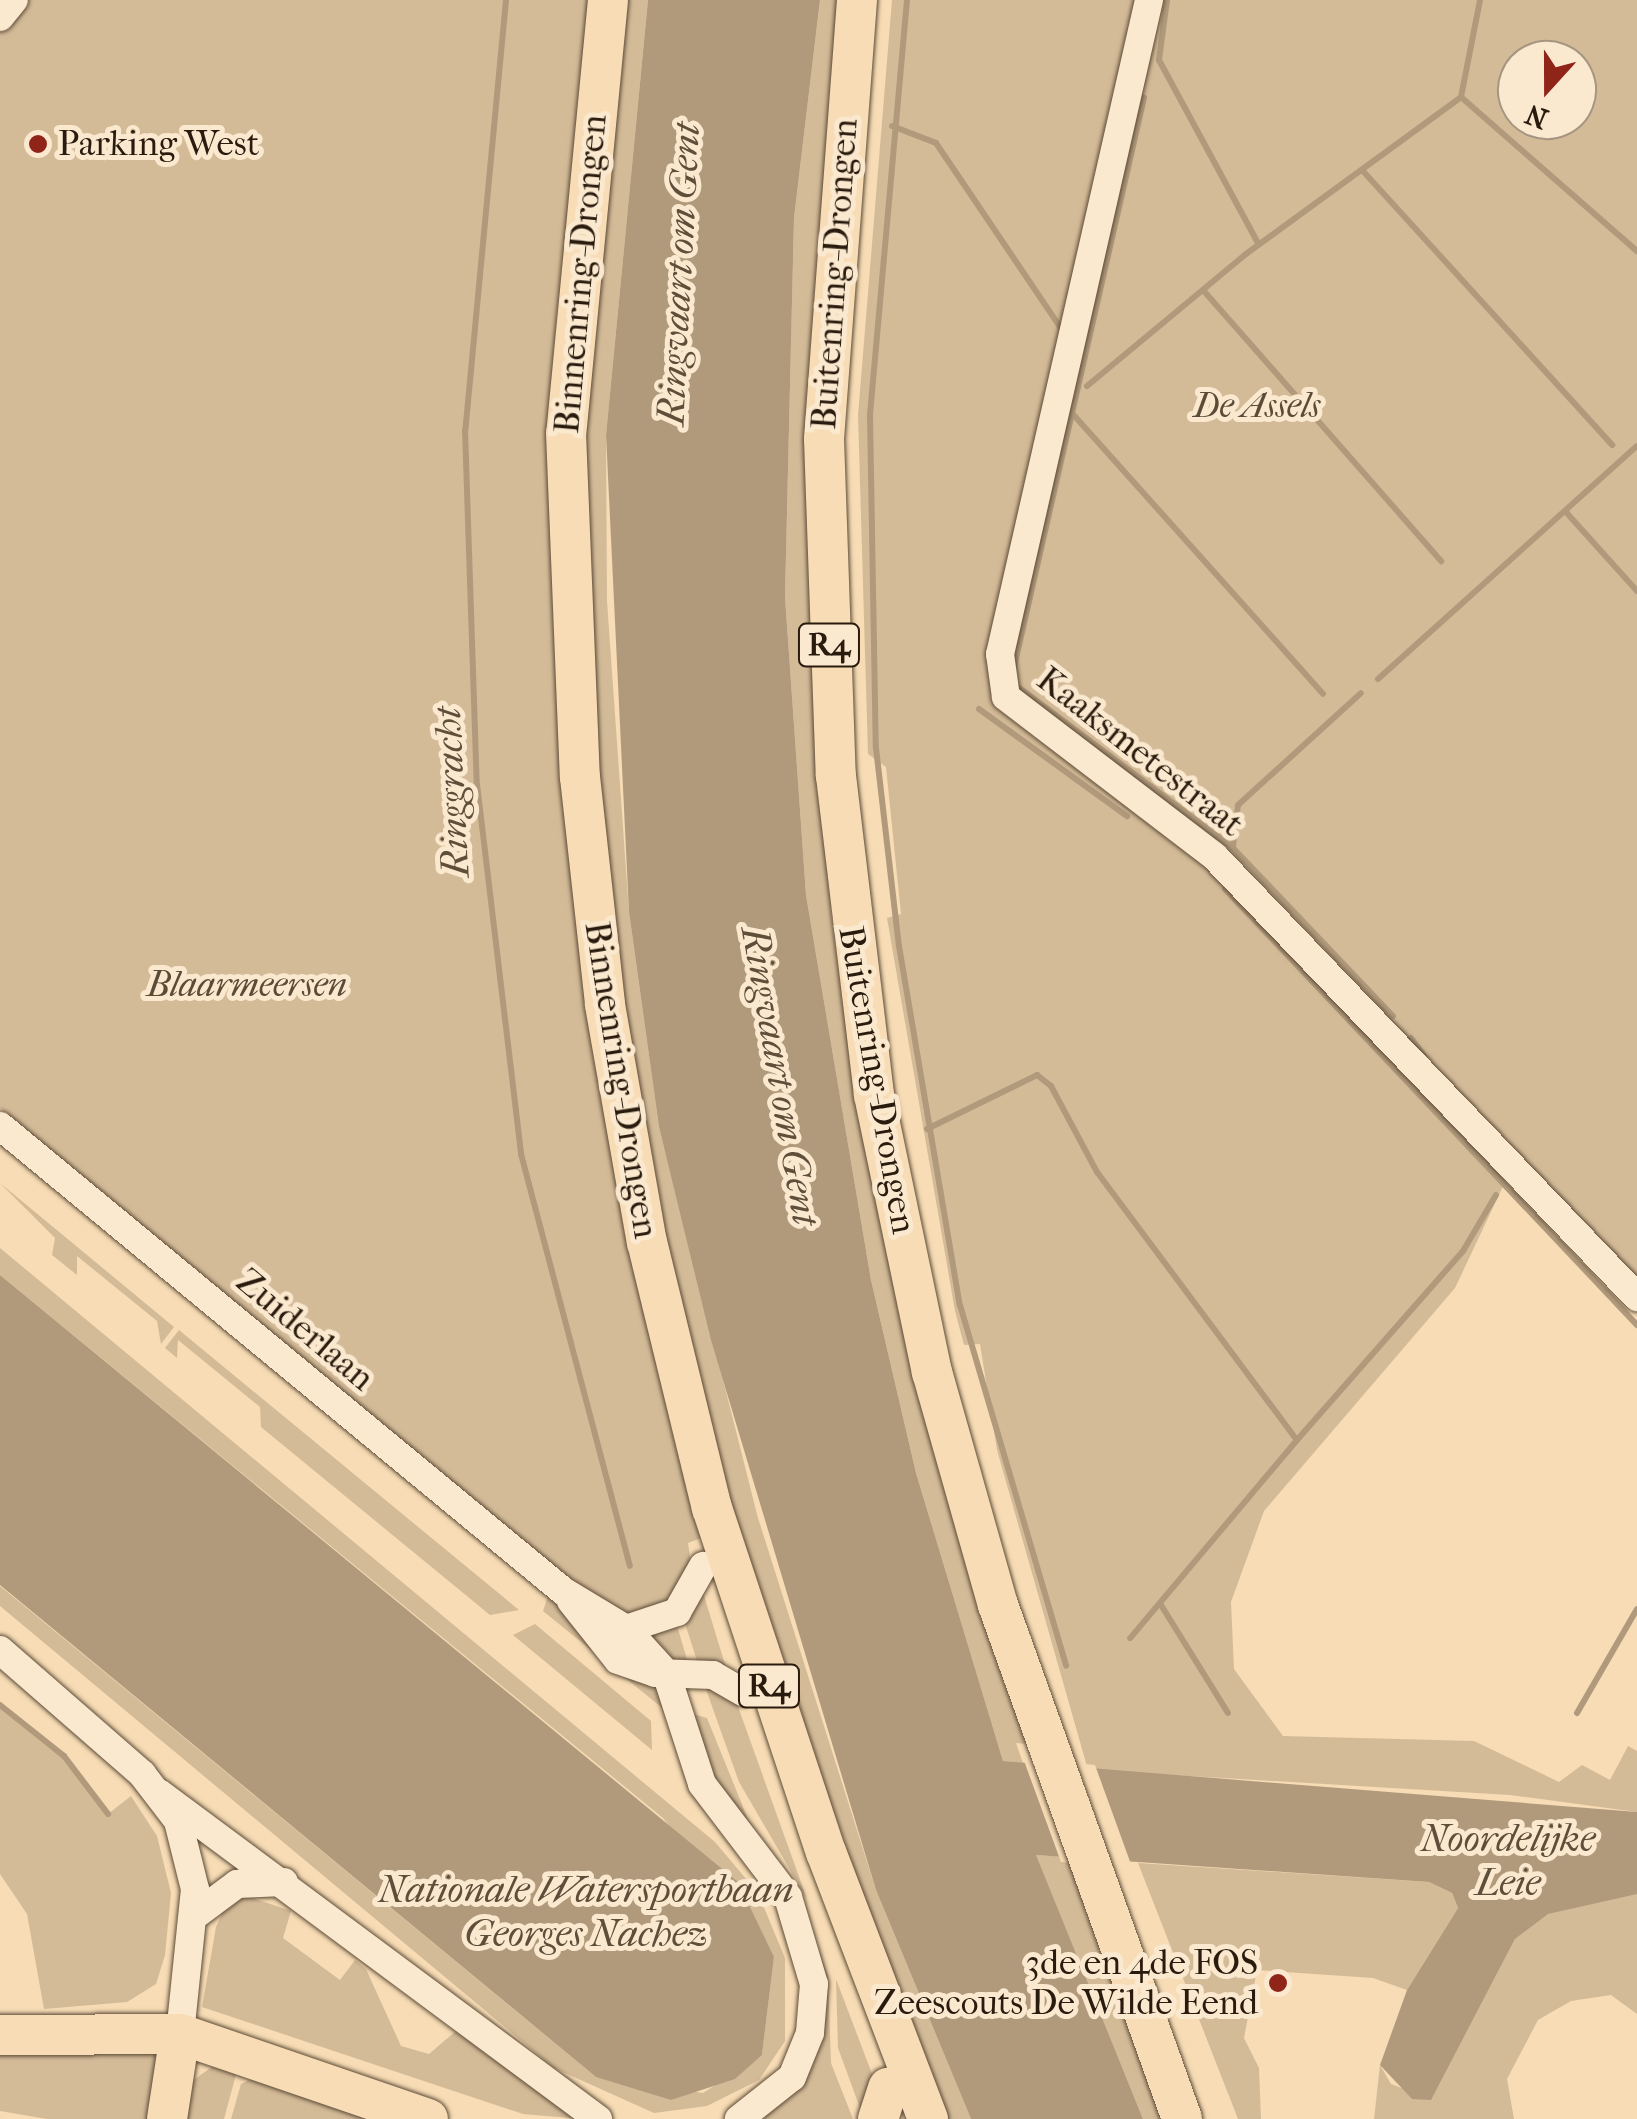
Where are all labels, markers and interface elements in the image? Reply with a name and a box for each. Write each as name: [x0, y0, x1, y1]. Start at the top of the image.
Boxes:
north arrow: [1497, 40, 1597, 140]
text: N: [1521, 97, 1553, 136]
street label: Binnenring-Drongen: [546, 113, 616, 435]
street label: Buitenring-Drongen: [803, 117, 867, 431]
water label: Ringvaart om Gent: [648, 122, 710, 426]
place label: Parking West: [58, 123, 259, 165]
marker: Parking West: [27, 133, 49, 155]
park label: De Assels: [1194, 385, 1320, 427]
road number: R4: [796, 618, 862, 672]
street label: Kaaksmetestraat: [1028, 658, 1252, 846]
water label: Ringgracht: [425, 706, 479, 878]
street label: Binnenring-Drongen: [575, 919, 667, 1241]
water label: Ringvaart om Gent: [731, 923, 829, 1229]
street label: Buitenring-Drongen: [829, 923, 925, 1237]
park label: Blaarmeersen: [147, 964, 347, 1006]
street label: Zuiderlaan: [228, 1260, 382, 1400]
road number: R4: [736, 1659, 802, 1713]
water label: Noordelijke Leie: [1421, 1816, 1595, 1906]
water label: Nationale Watersportbaan Georges Nachez: [378, 1867, 794, 1956]
place label: 3de en 4de FOS Zeescouts De Wilde Eend: [874, 1942, 1258, 2024]
marker: 3de en 4de FOS Zeescouts De Wilde Eend: [1267, 1972, 1289, 1994]

